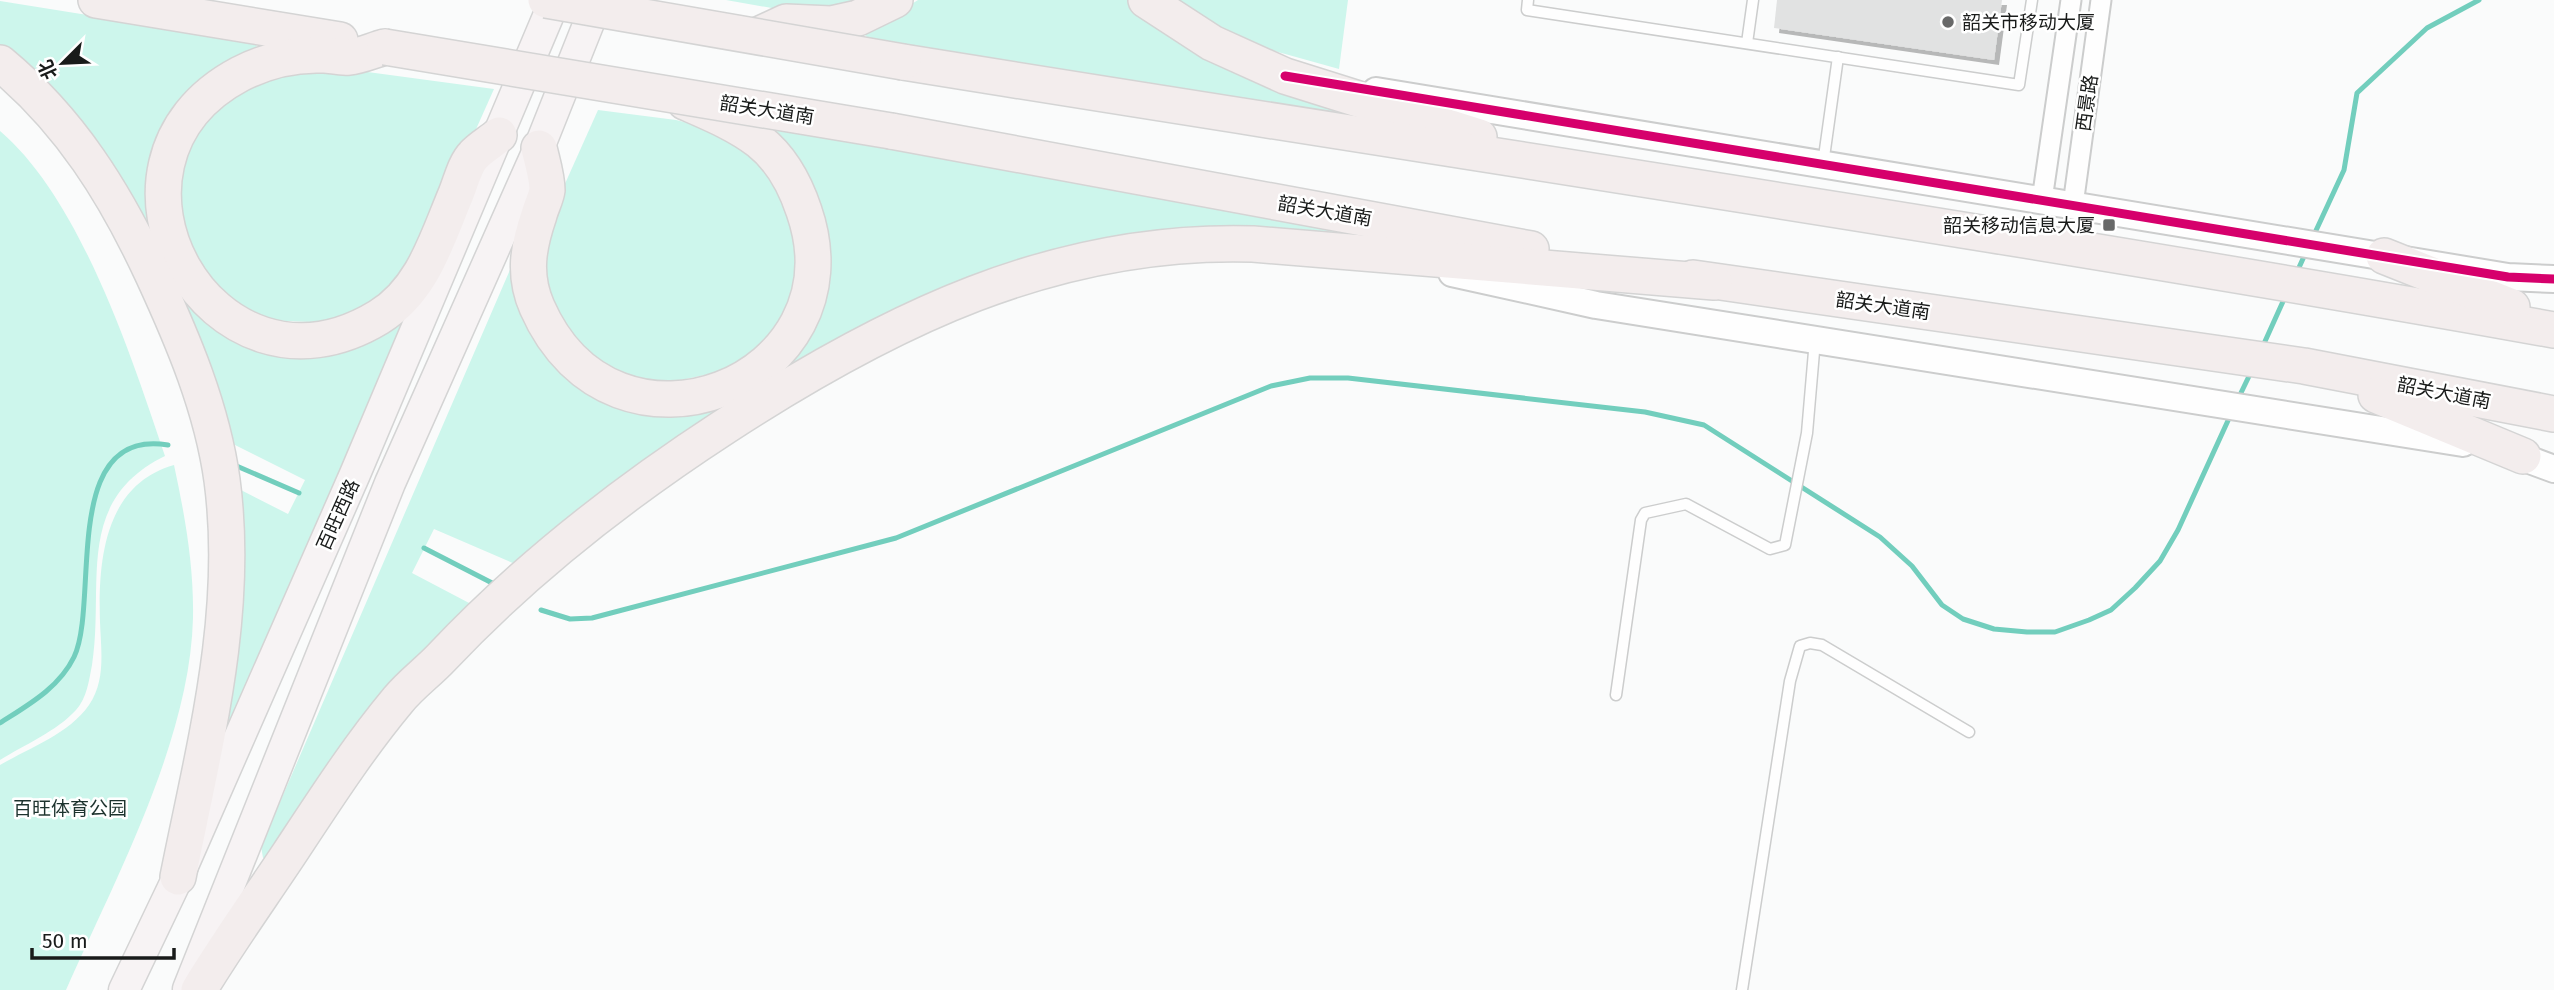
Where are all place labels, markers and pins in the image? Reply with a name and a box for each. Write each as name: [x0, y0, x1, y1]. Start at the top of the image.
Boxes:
place label: 韶关市移动大厦: [1962, 11, 2095, 34]
marker: 韶关市移动大厦: [1940, 14, 1956, 30]
place label: 韶关移动信息大厦: [1943, 214, 2095, 237]
marker: 韶关移动信息大厦: [2101, 217, 2117, 233]

